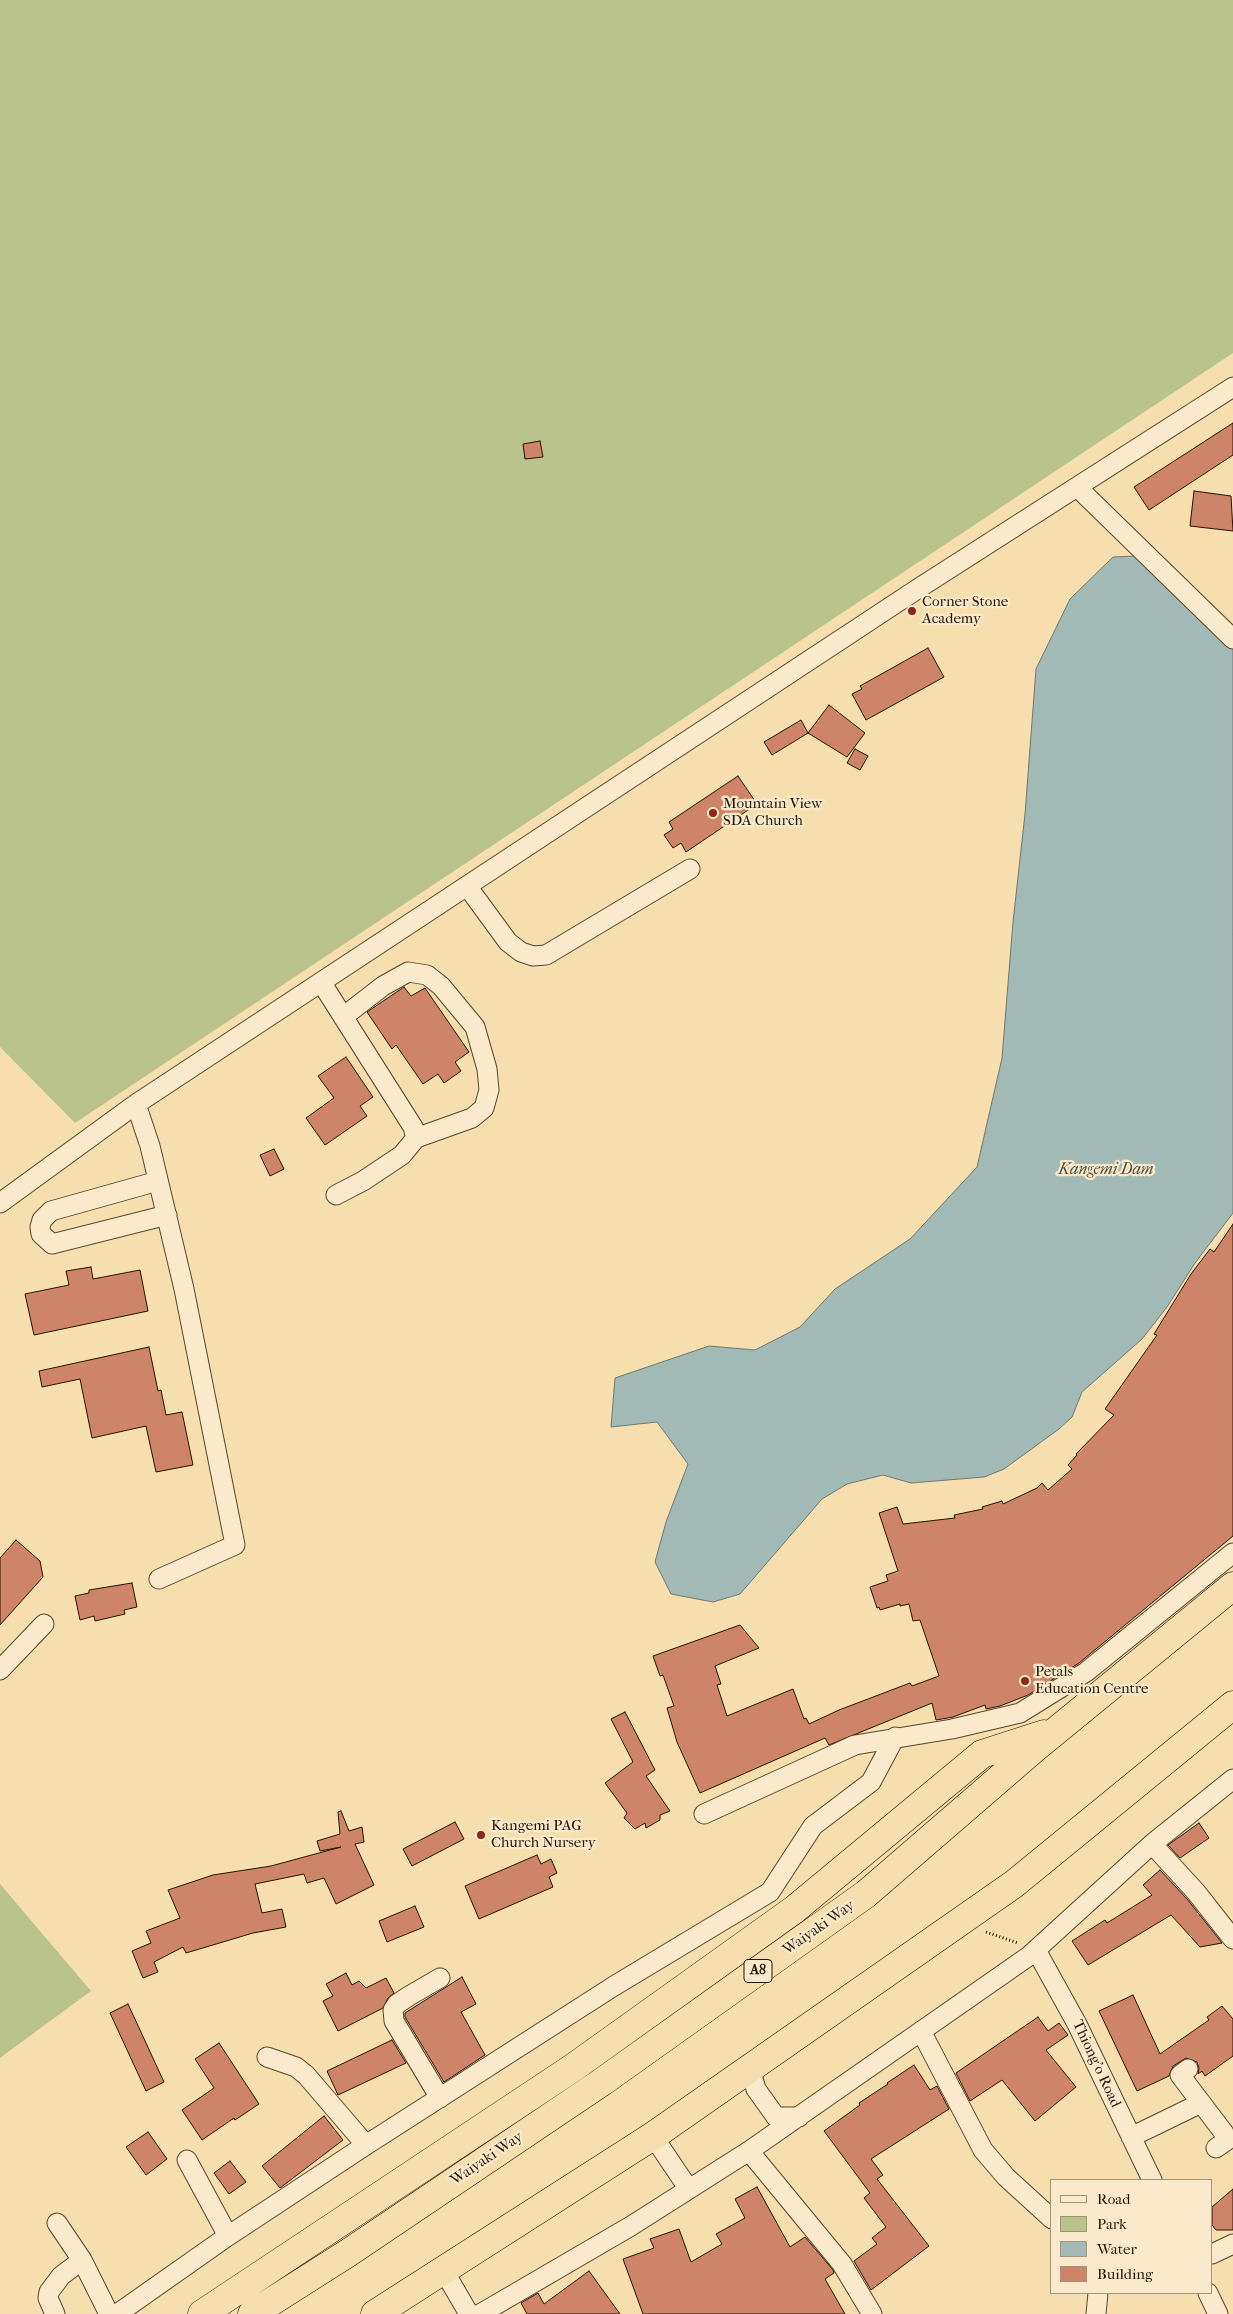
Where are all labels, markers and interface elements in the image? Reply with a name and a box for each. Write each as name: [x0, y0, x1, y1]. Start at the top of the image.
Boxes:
place label: Corner Stone Academy: [922, 593, 1008, 628]
marker: Corner Stone Academy: [906, 605, 918, 617]
place label: Mountain View SDA Church: [723, 795, 822, 830]
marker: Mountain View SDA Church: [707, 807, 719, 819]
water label: Kangemi Dam: [1058, 1160, 1154, 1180]
place label: Petals Education Centre: [1035, 1663, 1149, 1698]
marker: Petals Education Centre: [1019, 1675, 1031, 1687]
place label: Kangemi PAG Church Nursery: [491, 1817, 596, 1852]
marker: Kangemi PAG Church Nursery: [475, 1829, 487, 1841]
street label: Waiyaki Way: [780, 1897, 858, 1959]
road number: A8: [744, 1960, 772, 1982]
street label: Thiong'o Road: [1068, 2017, 1124, 2111]
street label: Waiyaki Way: [447, 2128, 527, 2190]
legend: [1050, 2179, 1213, 2294]
text: Road: [1097, 2190, 1130, 2208]
text: Park: [1097, 2215, 1127, 2233]
text: Water: [1097, 2240, 1137, 2258]
text: Building: [1097, 2265, 1153, 2283]

